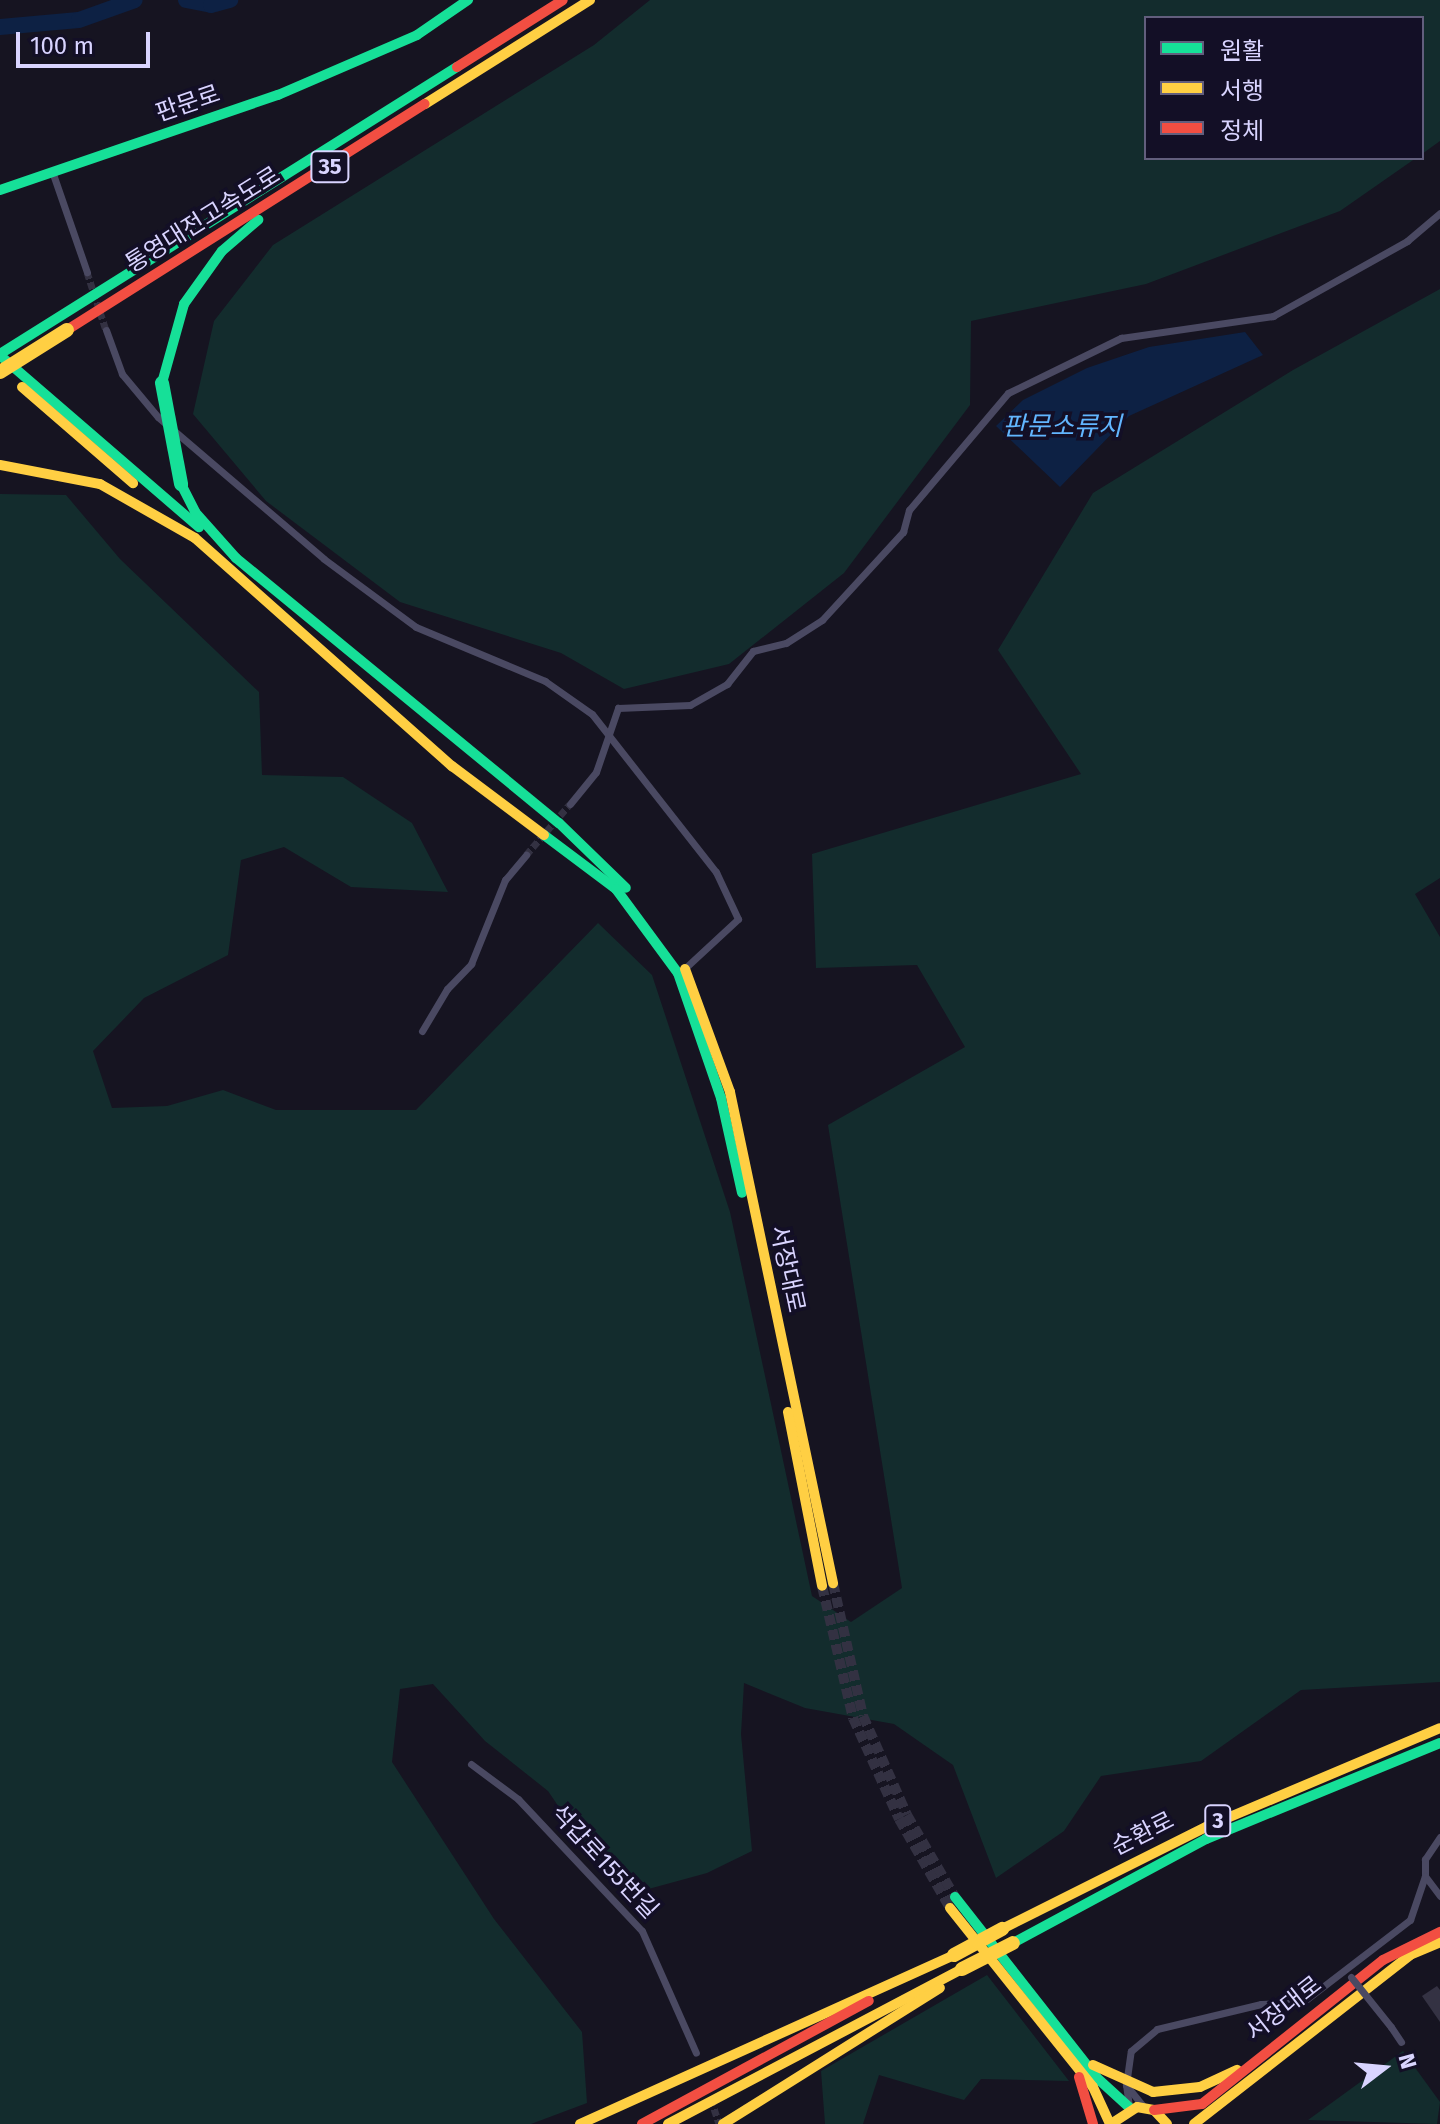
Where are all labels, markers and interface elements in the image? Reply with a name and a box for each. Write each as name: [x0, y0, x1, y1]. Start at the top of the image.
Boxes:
scale bar: [20, 16, 154, 66]
legend: [1144, 16, 1424, 160]
text: 100 m: [30, 32, 94, 60]
text: 원활: [1220, 37, 1264, 65]
text: 서행: [1220, 77, 1264, 105]
street label: 판문로: [152, 80, 224, 128]
text: 정체: [1220, 117, 1264, 145]
road number: 35: [310, 149, 350, 185]
street label: 통영대전고속도로: [120, 161, 286, 279]
water label: 판문소류지: [1002, 411, 1122, 443]
street label: 서장대로: [764, 1223, 810, 1315]
street label: 석갑로155번길: [544, 1799, 664, 1925]
road number: 3: [1204, 1803, 1232, 1839]
street label: 순환로: [1107, 1806, 1179, 1862]
street label: 서장대로: [1240, 1970, 1328, 2048]
north arrow: [1344, 2028, 1424, 2108]
text: N: [1393, 2051, 1423, 2072]

